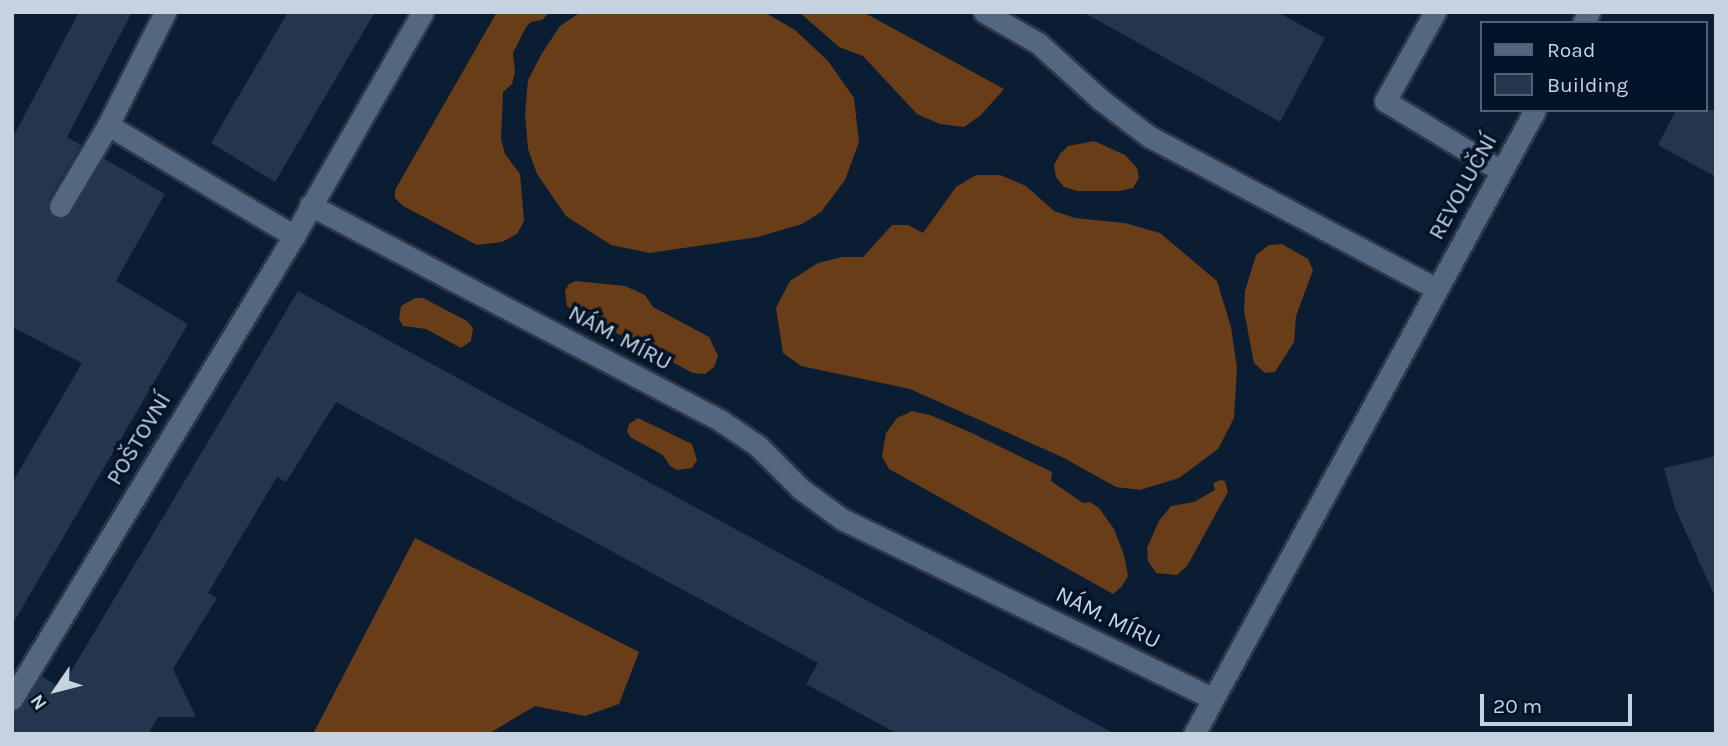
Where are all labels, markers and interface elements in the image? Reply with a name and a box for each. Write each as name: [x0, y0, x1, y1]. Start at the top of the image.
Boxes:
legend: [1480, 21, 1707, 112]
text: Road: [1547, 38, 1595, 62]
text: Building: [1547, 73, 1628, 97]
street label: REVOLUČNÍ: [1423, 129, 1503, 245]
street label: NÁM. MÍRU: [564, 299, 676, 377]
street label: POŠTOVNÍ: [101, 388, 177, 490]
street label: NÁM. MÍRU: [1051, 581, 1165, 655]
north arrow: [21, 655, 91, 725]
scale bar: [1483, 680, 1635, 724]
text: N: [26, 690, 52, 714]
text: 20 m: [1493, 694, 1542, 718]

